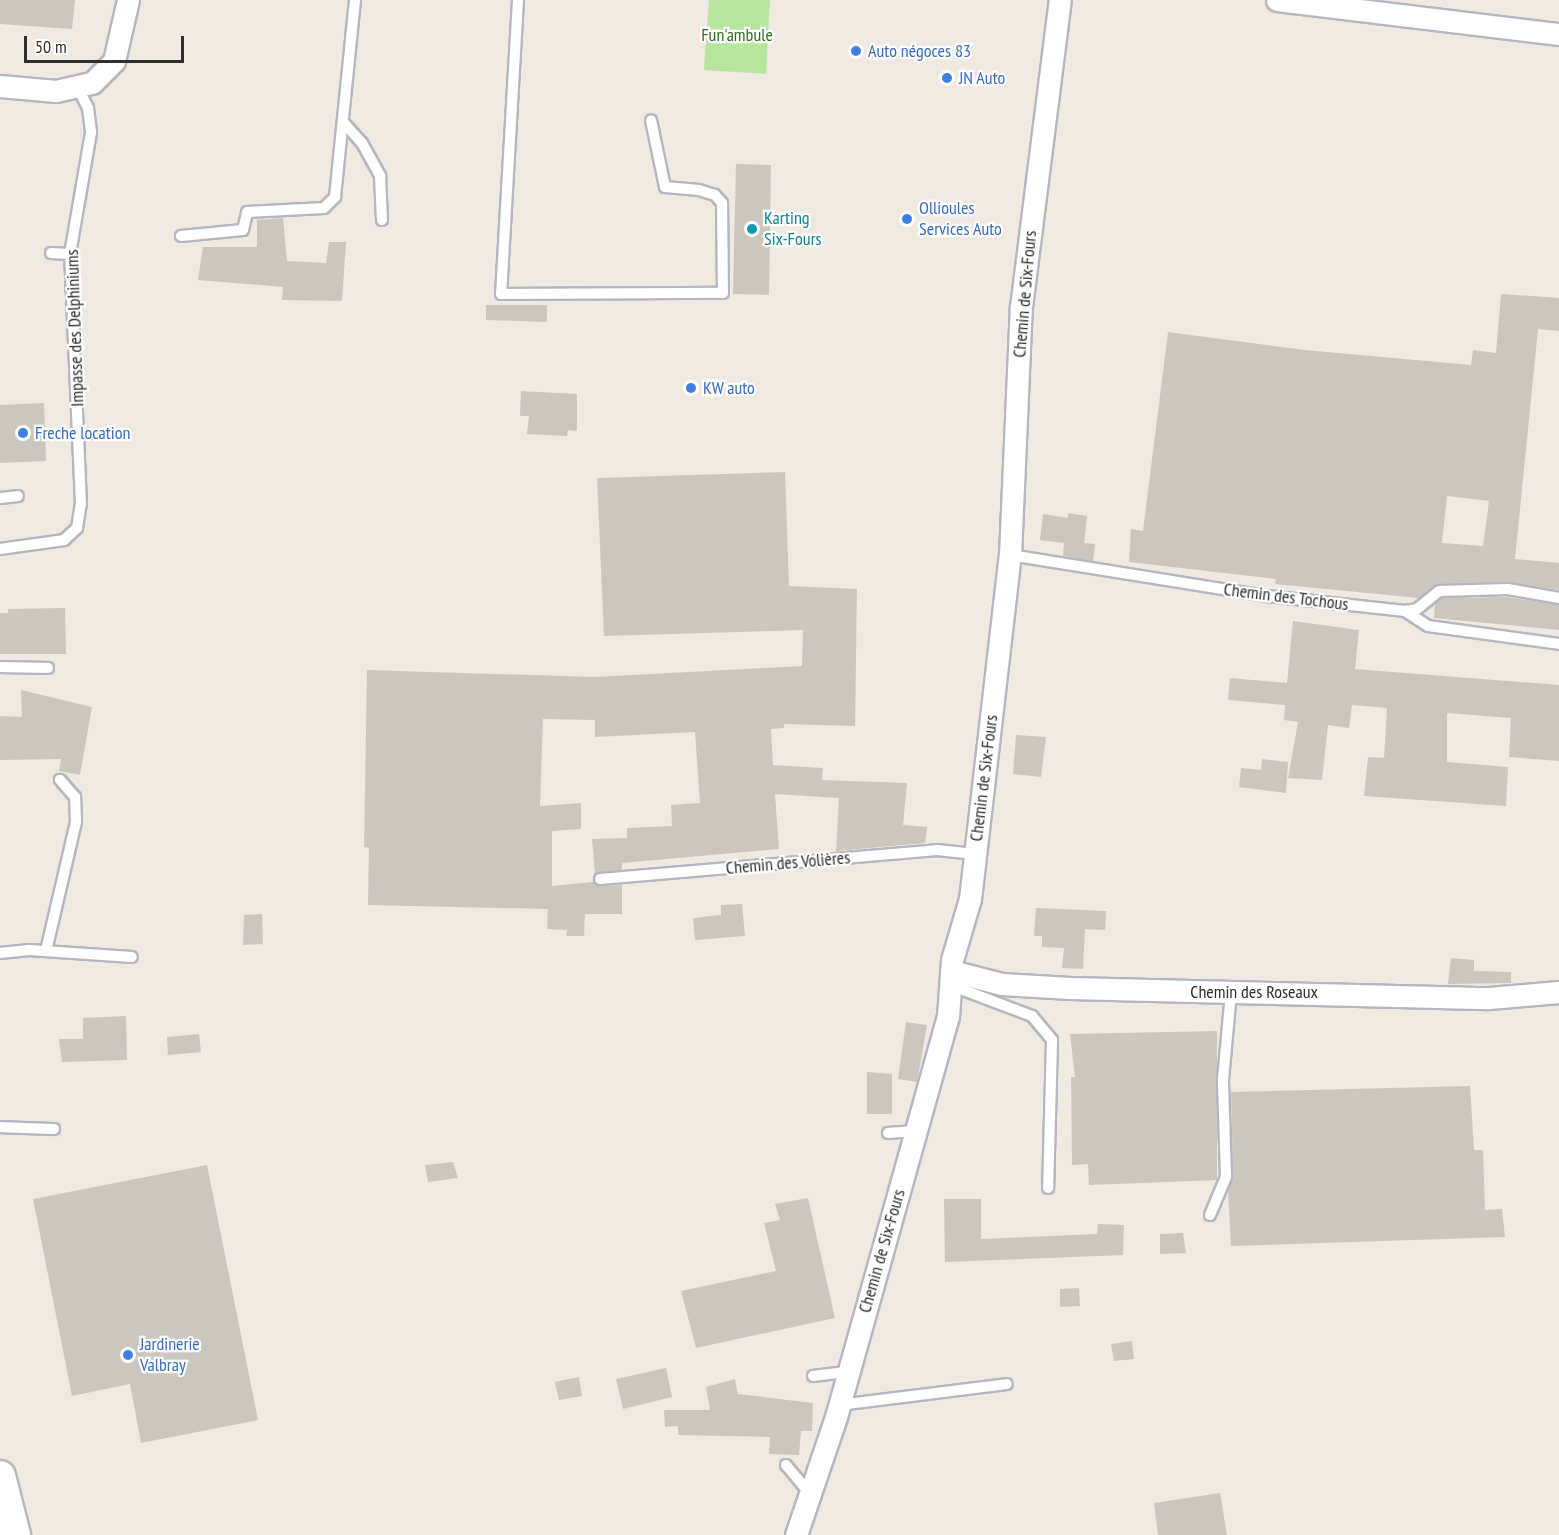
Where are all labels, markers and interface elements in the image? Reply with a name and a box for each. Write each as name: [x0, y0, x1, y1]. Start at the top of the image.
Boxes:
scale bar: [27, 24, 188, 62]
park label: Fun'ambule: [701, 24, 773, 46]
text: 50 m: [35, 35, 67, 58]
place label: Auto négoces 83: [868, 40, 971, 62]
marker: Auto négoces 83: [849, 44, 863, 58]
place label: JN Auto: [959, 67, 1006, 89]
marker: JN Auto: [940, 71, 954, 85]
place label: Ollioules Services Auto: [919, 198, 1002, 240]
place label: Karting Six-Fours: [764, 208, 822, 250]
marker: Ollioules Services Auto: [900, 212, 914, 226]
marker: Karting Six-Fours: [745, 222, 759, 236]
street label: Chemin de Six-Fours: [1009, 229, 1041, 359]
street label: Impasse des Delphiniums: [61, 249, 89, 407]
place label: KW auto: [703, 377, 755, 399]
marker: KW auto: [684, 381, 698, 395]
place label: Freche location: [35, 422, 130, 444]
marker: Freche location: [16, 426, 30, 440]
street label: Chemin des Tochous: [1222, 579, 1350, 615]
street label: Chemin de Six-Fours: [966, 713, 1002, 843]
street label: Chemin des Volières: [725, 847, 851, 879]
street label: Chemin des Roseaux: [1190, 981, 1318, 1003]
street label: Chemin de Six-Fours: [854, 1187, 910, 1315]
place label: Jardinerie Valbray: [140, 1334, 200, 1376]
marker: Jardinerie Valbray: [121, 1348, 135, 1362]

